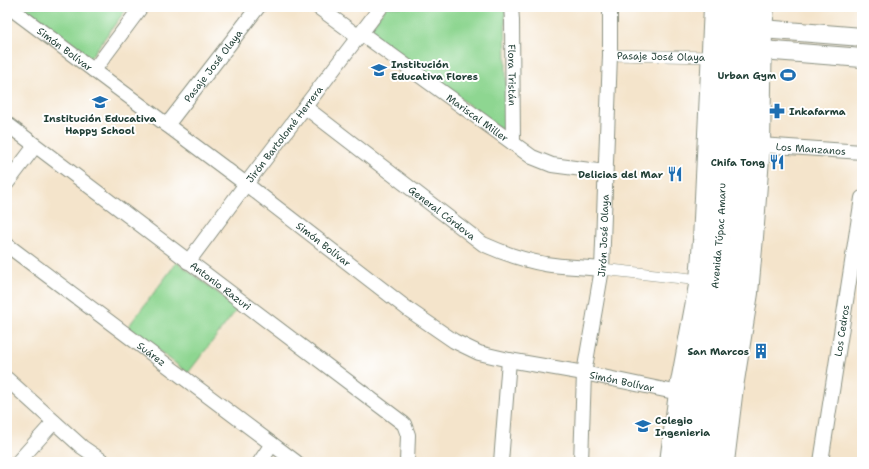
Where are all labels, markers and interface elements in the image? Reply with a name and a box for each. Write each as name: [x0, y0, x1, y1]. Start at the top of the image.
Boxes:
street label: Simón Bolívar: [34, 24, 95, 74]
street label: Pasaje José Olaya: [181, 26, 246, 105]
street label: Flora Tristán: [505, 44, 519, 106]
street label: Pasaje José Olaya: [617, 49, 706, 64]
place label: Institución Educativa Flores: [391, 58, 478, 83]
school or university icon: Institución Educativa Flores: [370, 61, 388, 79]
sports icon: Urban Gym: [779, 66, 797, 84]
place label: Urban Gym: [717, 69, 776, 82]
street label: Jirón Bartolomé Herrera: [243, 83, 326, 185]
street label: Mariscal Miller: [444, 91, 511, 145]
school or university icon: Institución Educativa Happy School: [91, 93, 109, 111]
pharmacy icon: Inkafarma: [768, 102, 786, 120]
place label: Inkafarma: [789, 105, 846, 118]
place label: Institución Educativa Happy School: [44, 112, 157, 137]
street label: Los Manzanos: [775, 140, 846, 158]
restaurant icon: Chifa Tong: [768, 153, 786, 171]
place label: Chifa Tong: [711, 156, 766, 169]
restaurant icon: Delicias del Mar: [666, 165, 684, 183]
place label: Delicias del Mar: [578, 168, 664, 181]
street label: General Córdova: [406, 183, 479, 243]
street label: Avenida Túpac Amaru: [708, 183, 728, 289]
street label: Jirón José Olaya: [595, 193, 612, 278]
street label: Simón Bolívar: [293, 219, 354, 270]
street label: Antonio Razuri: [187, 259, 254, 313]
street label: Los Cedros: [831, 304, 852, 358]
street label: Suárez: [134, 339, 168, 369]
building icon: San Marcos: [752, 342, 770, 360]
place label: San Marcos: [687, 345, 749, 358]
street label: Simón Bolívar: [588, 368, 656, 395]
place label: Colegio Ingenieria: [655, 414, 710, 439]
school or university icon: Colegio Ingenieria: [634, 417, 652, 435]

